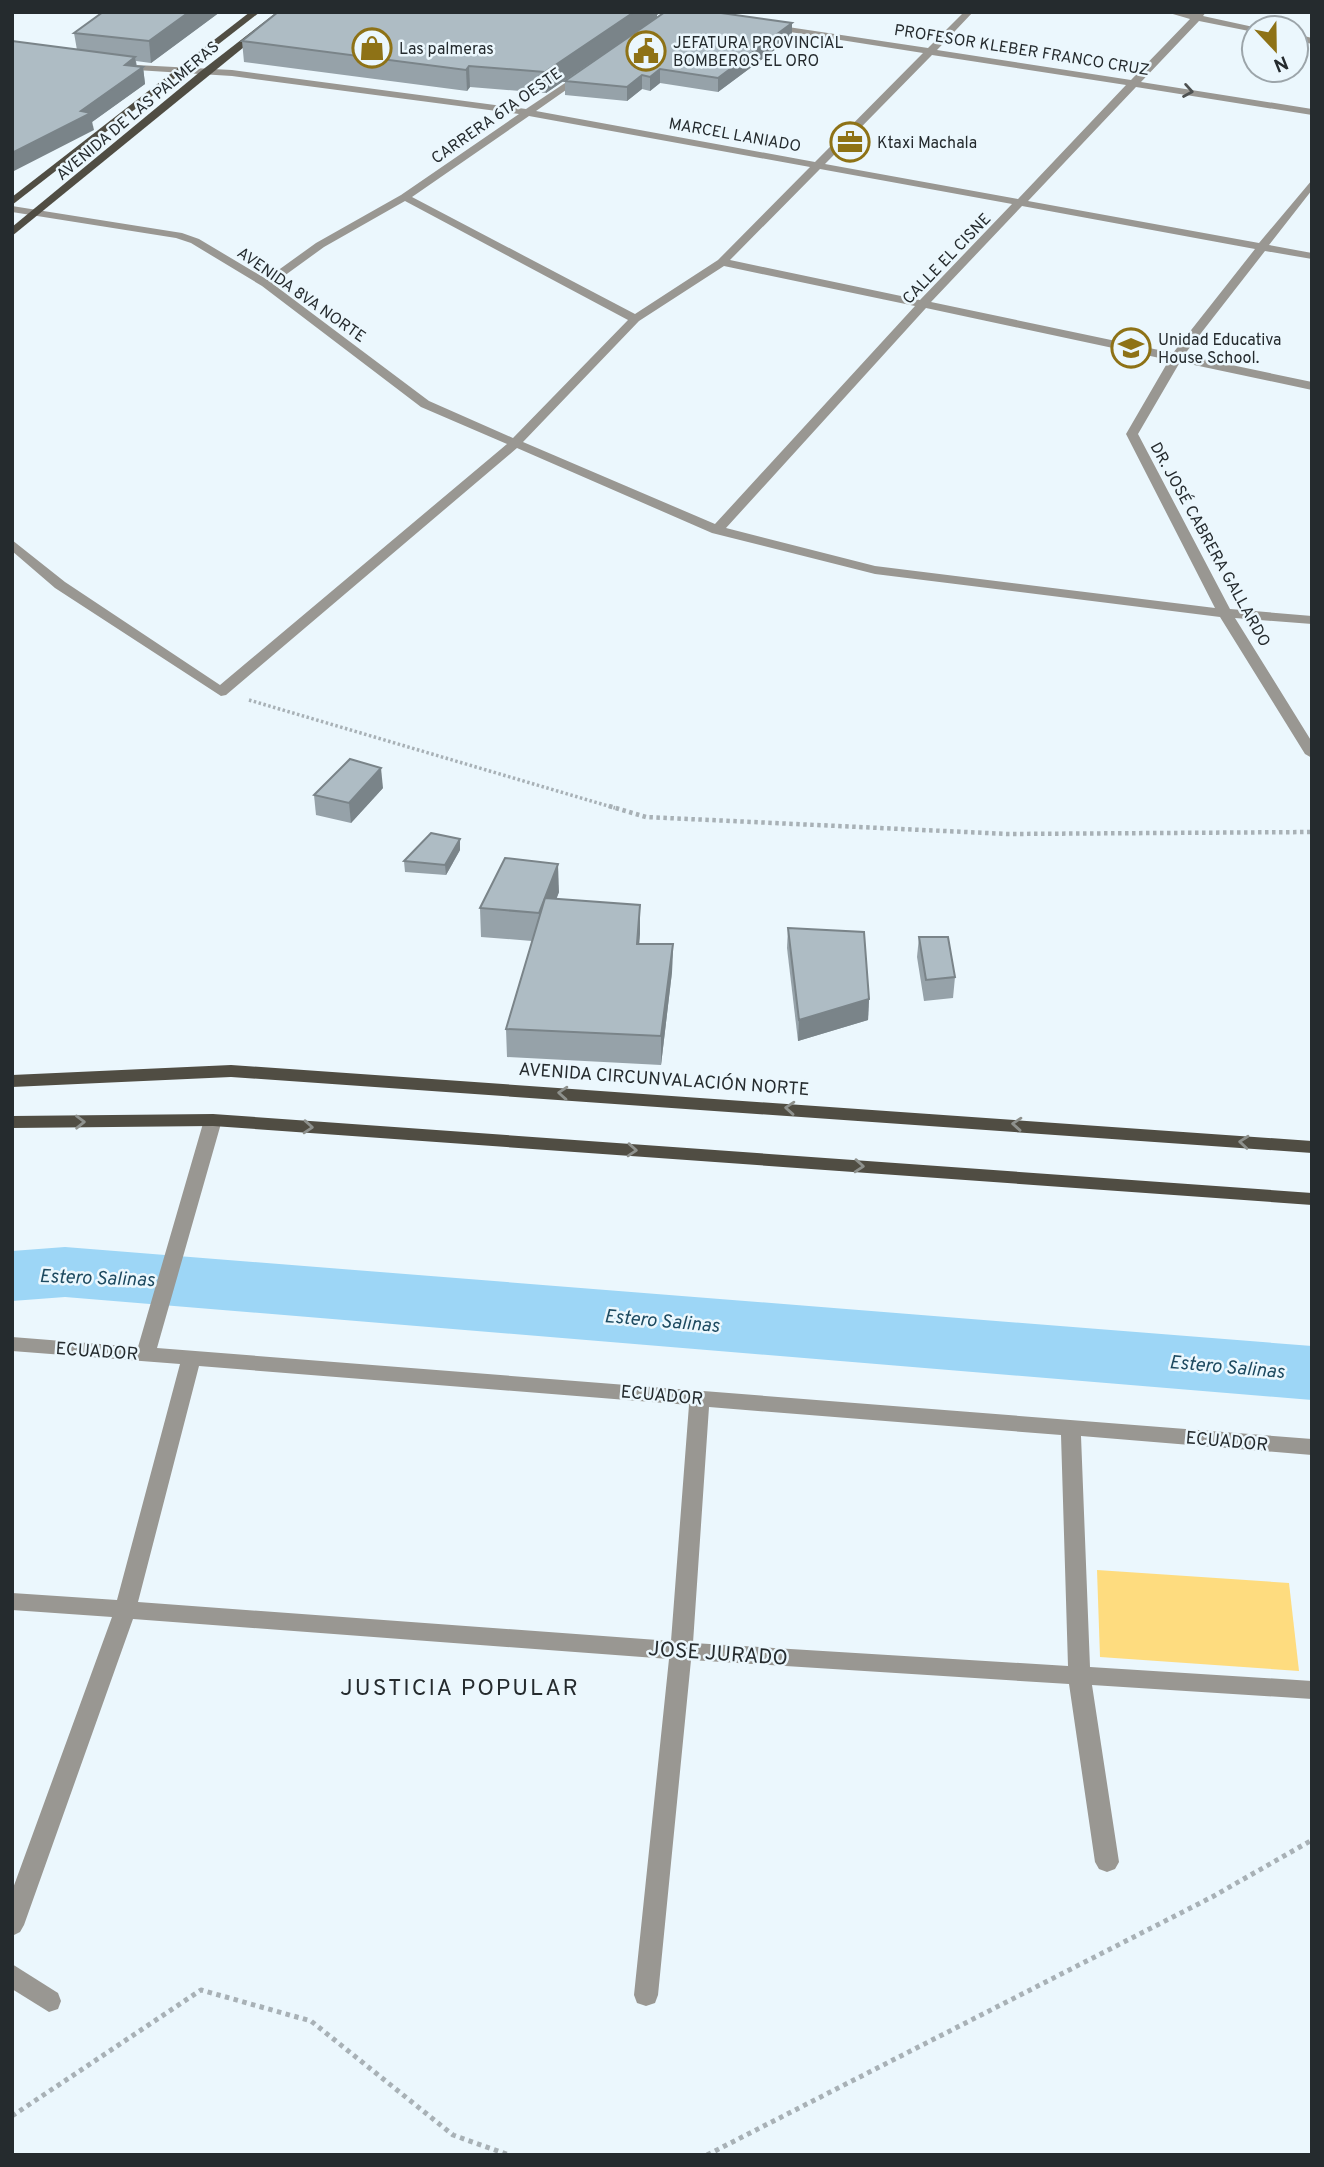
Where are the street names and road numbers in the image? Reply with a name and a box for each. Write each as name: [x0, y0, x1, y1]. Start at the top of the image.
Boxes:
street label: PROFESOR KLEBER FRANCO CRUZ: [893, 21, 1151, 81]
street label: AVENIDA DE LAS PALMERAS: [53, 37, 224, 186]
street label: CARRERA 6TA OESTE: [428, 64, 566, 169]
street label: MARCEL LANIADO: [667, 114, 802, 157]
street label: CALLE EL CISNE: [899, 210, 996, 309]
street label: AVENIDA 8VA NORTE: [233, 244, 369, 348]
street label: DR. JOSÉ CABRERA GALLARDO: [1145, 438, 1276, 651]
street label: AVENIDA CIRCUNVALACIÓN NORTE: [518, 1057, 810, 1102]
street label: ECUADOR: [55, 1338, 139, 1367]
street label: ECUADOR: [620, 1381, 704, 1412]
street label: ECUADOR: [1185, 1427, 1269, 1458]
street label: JOSE JURADO: [647, 1636, 789, 1673]

